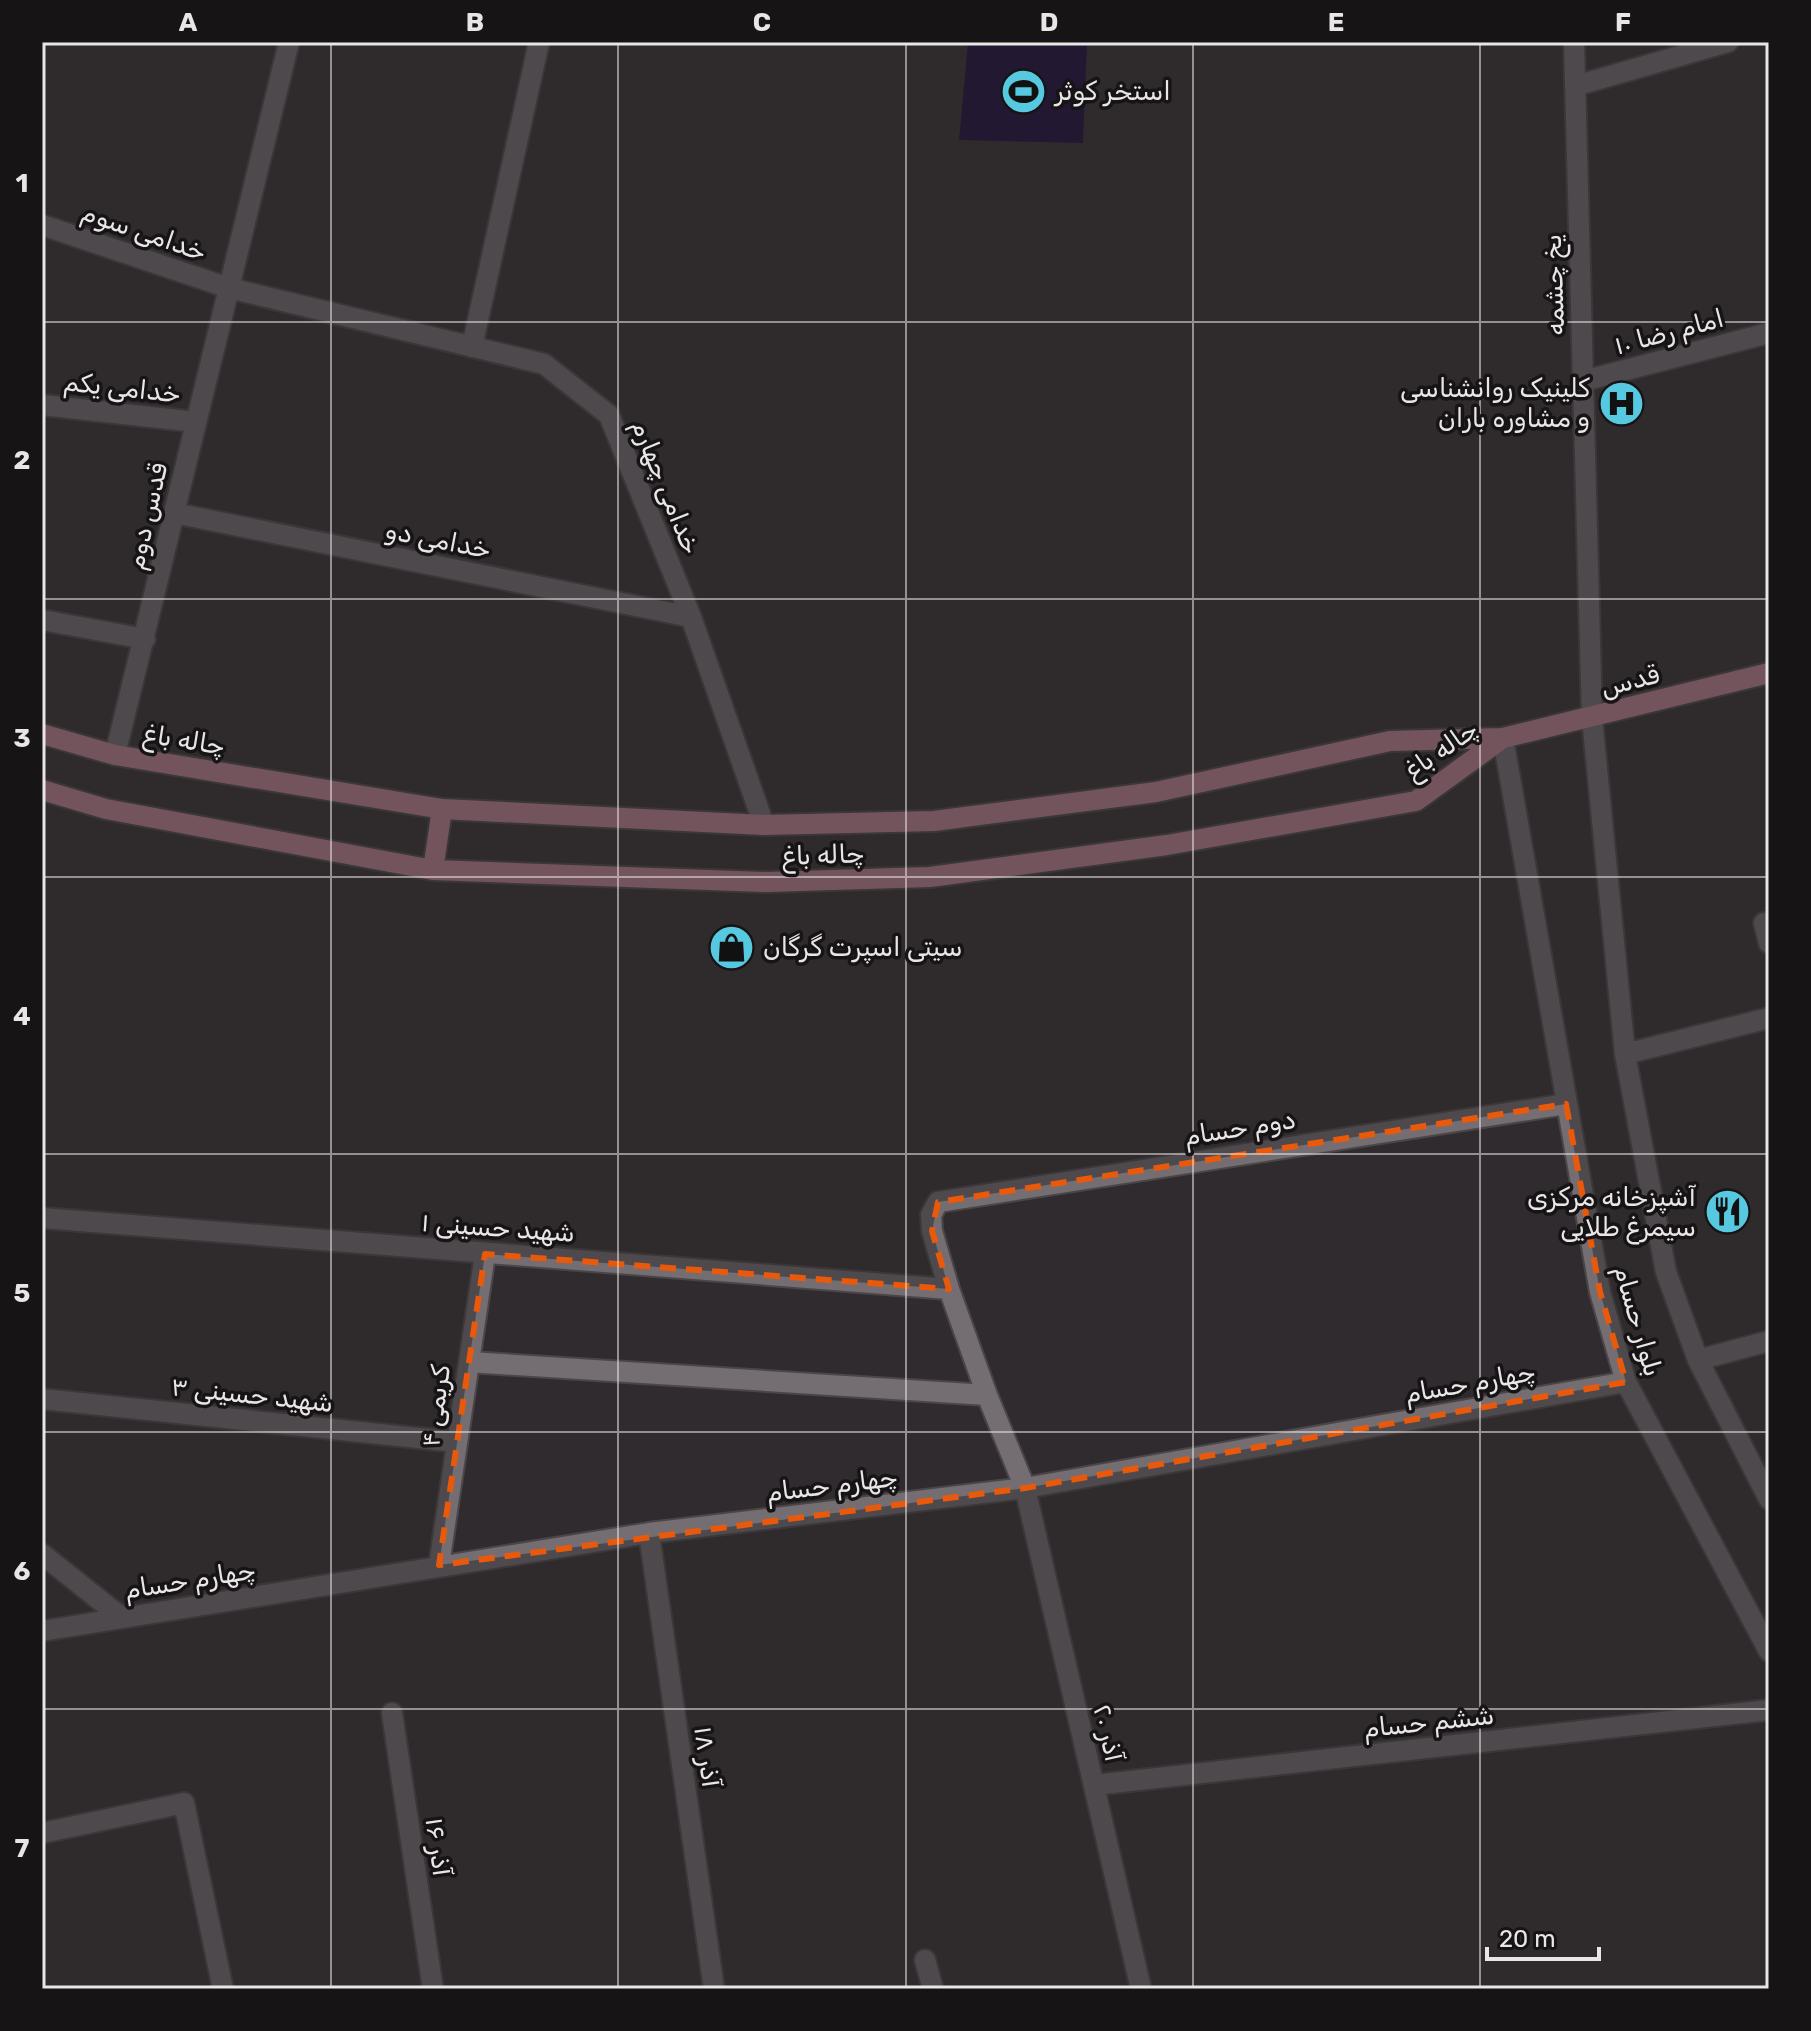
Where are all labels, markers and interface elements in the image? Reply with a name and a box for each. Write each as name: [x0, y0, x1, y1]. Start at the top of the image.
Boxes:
text: A: [179, 7, 198, 38]
text: B: [466, 7, 484, 38]
text: C: [753, 7, 771, 38]
text: D: [1040, 7, 1058, 38]
text: E: [1328, 7, 1344, 38]
text: F: [1615, 7, 1631, 38]
sports icon: استخر کوثر: [1000, 67, 1048, 115]
place label: استخر کوثر: [1053, 76, 1171, 107]
text: 1: [16, 168, 28, 199]
street label: خدامی سوم: [77, 196, 210, 269]
street label: یخ چشمه: [1537, 234, 1574, 336]
street label: امام رضا ۱۰: [1611, 303, 1727, 362]
street label: خدامی یکم: [62, 366, 182, 411]
place label: کلینیک روانشناسی و مشاوره باران: [1400, 373, 1590, 434]
hospital icon: کلینیک روانشناسی و مشاوره باران: [1597, 379, 1645, 427]
street label: خدامی چهارم: [624, 416, 707, 559]
text: 2: [14, 445, 30, 476]
street label: قدس دوم: [120, 460, 175, 572]
street label: خدامی دو: [383, 515, 493, 565]
street label: قدس: [1597, 659, 1663, 703]
street label: چاله باغ: [1398, 714, 1485, 788]
street label: چاله باغ: [141, 718, 227, 764]
text: 3: [13, 723, 31, 754]
street label: چاله باغ: [781, 838, 865, 874]
shop icon: سیتی اسپرت گرگان: [708, 923, 756, 971]
place label: سیتی اسپرت گرگان: [763, 932, 963, 964]
text: 4: [13, 1001, 31, 1032]
street label: دوم حسام: [1182, 1104, 1298, 1153]
place label: آشپزخانه مرکزی سیمرغ طلایی: [1527, 1182, 1696, 1245]
restaurant icon: آشپزخانه مرکزی سیمرغ طلایی: [1703, 1188, 1751, 1236]
street label: ۱ شهید حسینی: [420, 1207, 576, 1249]
street label: بلوار حسام: [1606, 1262, 1669, 1380]
text: 5: [14, 1278, 30, 1309]
street label: چهارم حسام: [1402, 1356, 1538, 1411]
street label: کریمی ۴: [415, 1363, 457, 1449]
street label: ۳ شهید حسینی: [169, 1371, 335, 1419]
street label: چهارم حسام: [765, 1462, 899, 1509]
street label: چهارم حسام: [123, 1554, 258, 1607]
text: 6: [14, 1556, 31, 1587]
street label: ششم حسام: [1362, 1700, 1496, 1745]
street label: ۲۰ آذر: [1086, 1701, 1130, 1765]
street label: ۱۸ آذر: [687, 1724, 727, 1790]
street label: ۱۶ آذر: [419, 1816, 458, 1879]
text: 7: [15, 1833, 30, 1864]
scale bar: [1487, 1911, 1599, 1961]
text: 20 m: [1499, 1925, 1556, 1953]

